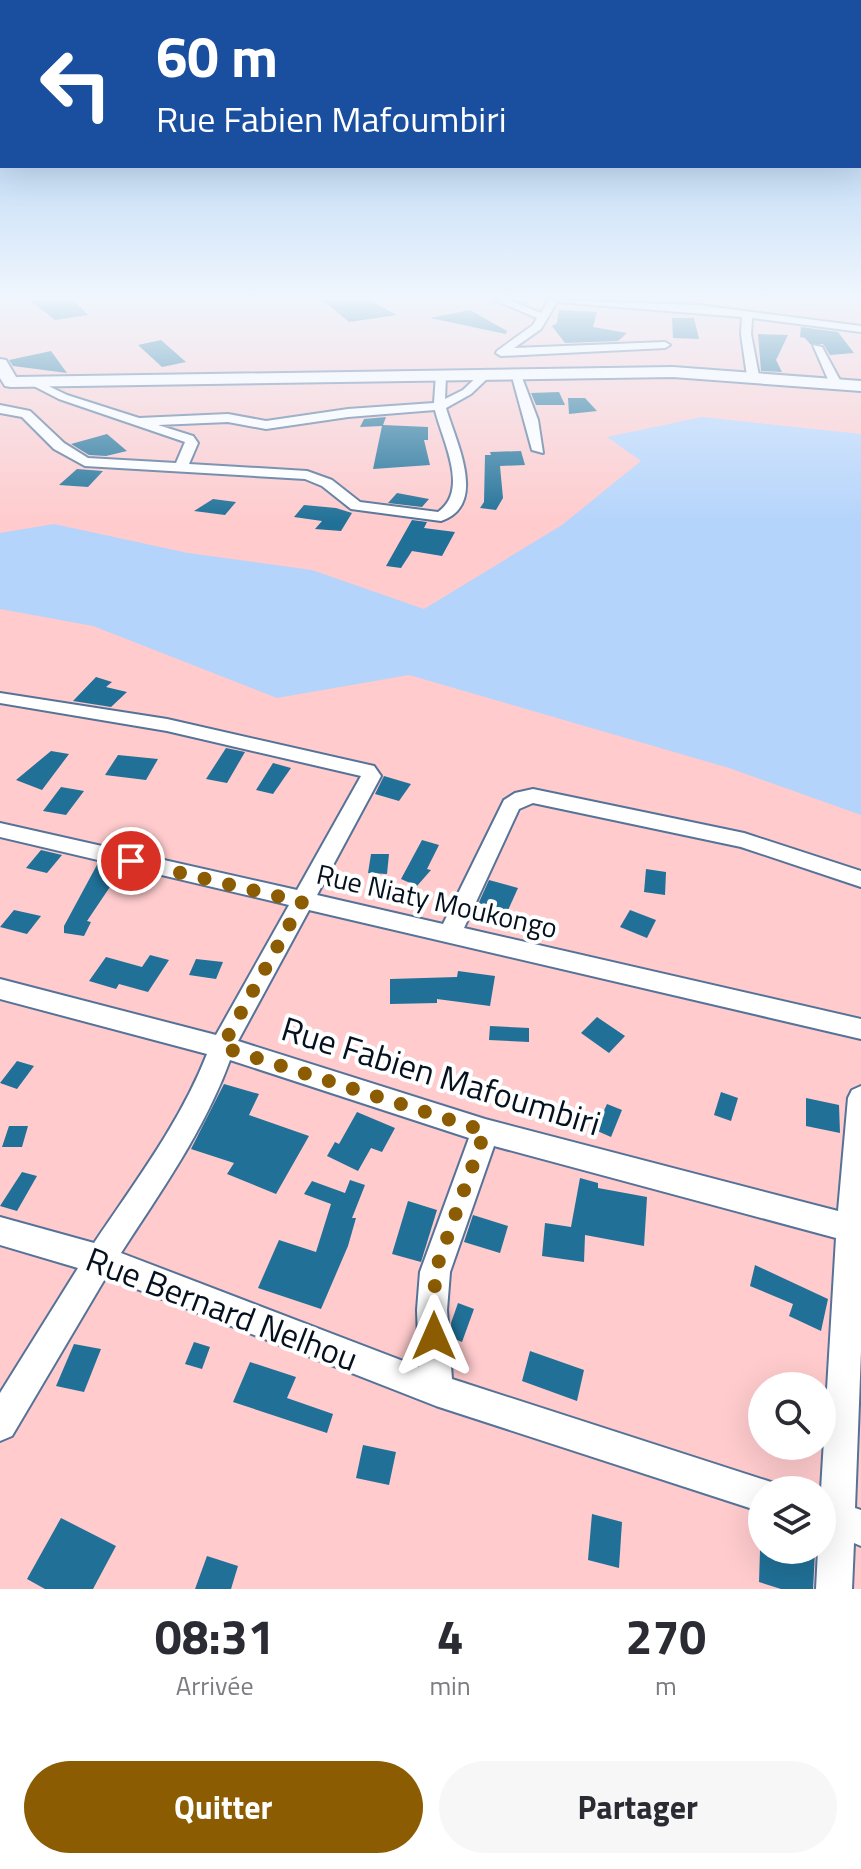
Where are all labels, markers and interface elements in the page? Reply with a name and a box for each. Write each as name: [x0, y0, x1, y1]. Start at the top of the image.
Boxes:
text: 60 m: [156, 14, 278, 99]
icon: left: [24, 32, 128, 136]
text: Rue Fabien Mafoumbiri: [156, 91, 507, 146]
pin: [97, 827, 165, 895]
icon: arrive: [109, 839, 153, 883]
street label: Rue Niaty Moukongo: [312, 852, 562, 949]
street label: Rue Fabien Mafoumbiri: [275, 1002, 607, 1148]
street label: Rue Bernard Nelhou: [79, 1232, 366, 1384]
position arrow: [392, 1294, 476, 1378]
map controls: [748, 1372, 836, 1564]
button: search: [748, 1372, 836, 1460]
button: layers: [748, 1476, 836, 1564]
text: 08:31: [155, 1600, 275, 1673]
text: 4: [437, 1600, 464, 1673]
text: 270: [626, 1600, 706, 1673]
text: Arrivée: [176, 1666, 254, 1705]
text: min: [429, 1666, 471, 1705]
text: m: [655, 1666, 677, 1705]
button: Quitter: [24, 1761, 423, 1853]
button: Partager: [439, 1761, 837, 1853]

